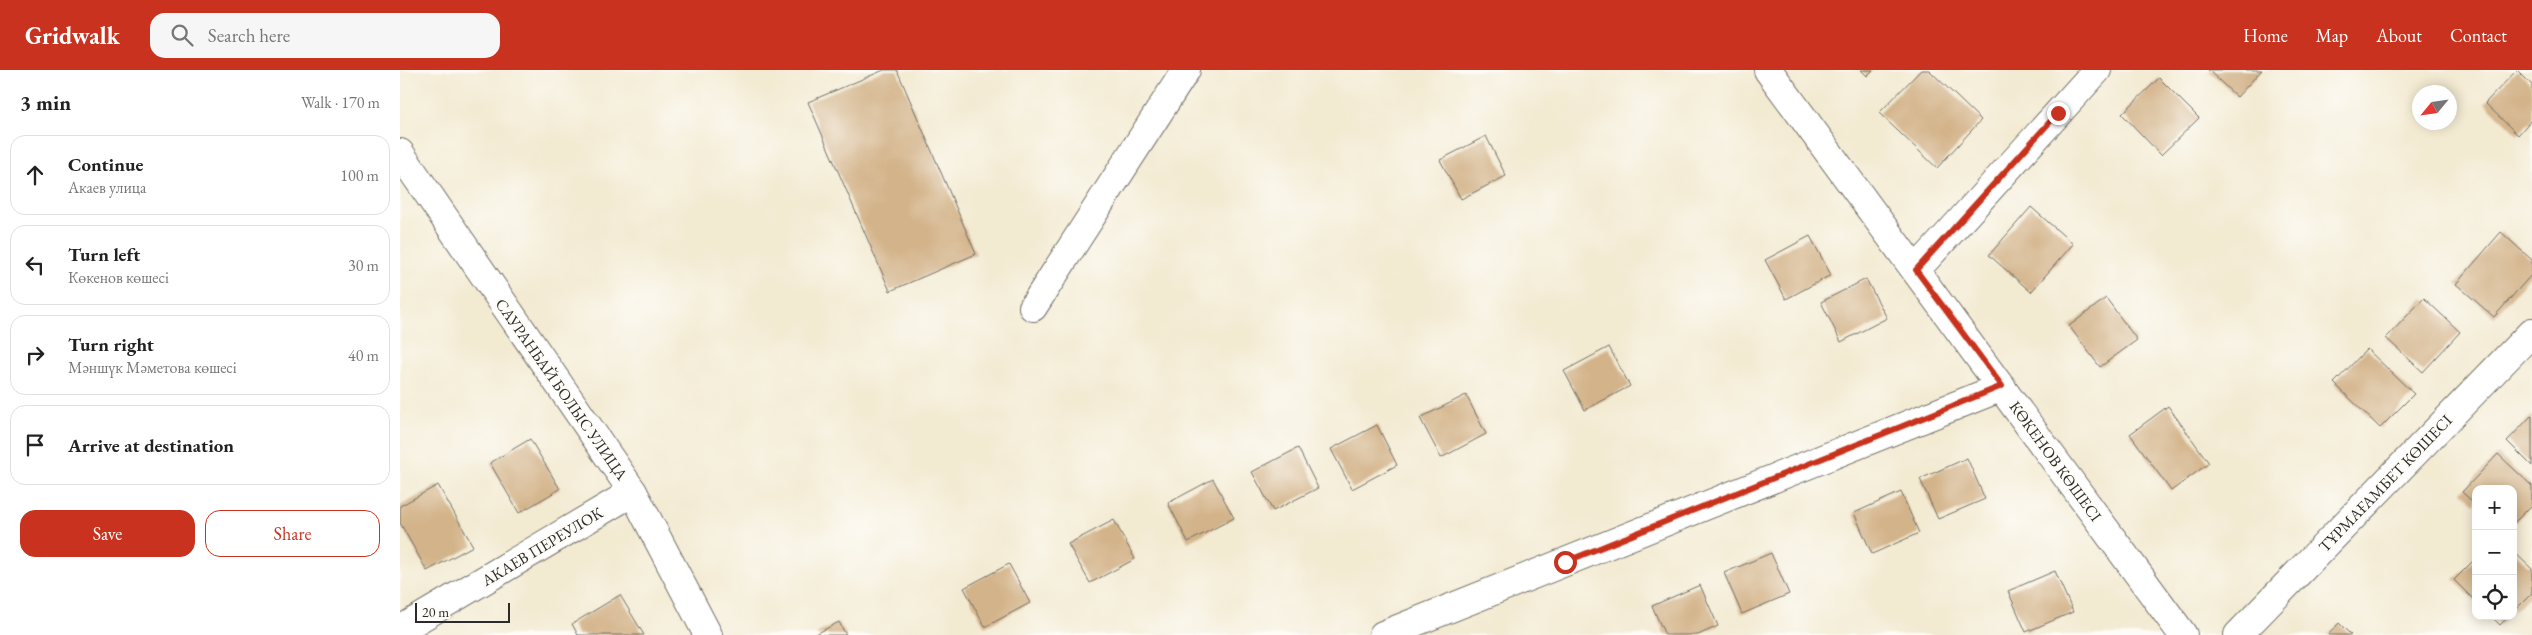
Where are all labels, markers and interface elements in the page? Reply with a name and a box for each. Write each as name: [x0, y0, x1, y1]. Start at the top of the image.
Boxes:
search box: [150, 13, 500, 58]
text: Gridwalk: [25, 20, 120, 51]
icon: search: [168, 21, 196, 49]
text: Search here: [208, 23, 290, 48]
text: Home: [2243, 24, 2288, 47]
text: Map: [2316, 24, 2348, 47]
text: About: [2376, 24, 2422, 47]
text: Contact: [2450, 24, 2507, 47]
north arrow: [2412, 85, 2457, 130]
text: 3 min: [20, 89, 71, 116]
text: Walk · 170 m: [301, 92, 380, 113]
route end: [2047, 102, 2070, 125]
text: Continue: [68, 152, 143, 177]
icon: ahead: [21, 161, 49, 189]
text: 100 m: [340, 165, 379, 186]
text: Акаев улица: [68, 177, 146, 198]
text: Turn left: [68, 242, 140, 267]
icon: left: [21, 251, 49, 279]
text: 30 m: [348, 255, 379, 276]
text: Көкенов көшесі: [68, 267, 169, 288]
street label: САУРАНБАЙ БОЛЫС УЛИЦА: [491, 294, 633, 485]
text: Turn right: [68, 332, 154, 357]
icon: right: [21, 341, 49, 369]
text: 40 m: [348, 345, 379, 366]
text: Мәншүк Мәметова көшесі: [68, 357, 237, 378]
street label: КӨКЕНОВ КӨШЕСІ: [2005, 397, 2107, 526]
street label: ТҰРМАҒАМБЕТ КӨШЕСІ: [2314, 410, 2457, 557]
icon: arrive: [21, 431, 49, 459]
text: Arrive at destination: [68, 433, 234, 458]
map controls: [2472, 485, 2517, 620]
button: +: [2472, 485, 2517, 530]
street label: АКАЕВ ПЕРЕУЛОК: [477, 502, 607, 591]
button: Save: [20, 510, 195, 557]
button: Share: [205, 510, 380, 557]
button: −: [2472, 530, 2517, 575]
route start: [1554, 551, 1577, 574]
button: locate: [2472, 575, 2517, 620]
scale bar: [415, 600, 510, 623]
text: 20 m: [422, 603, 449, 621]

